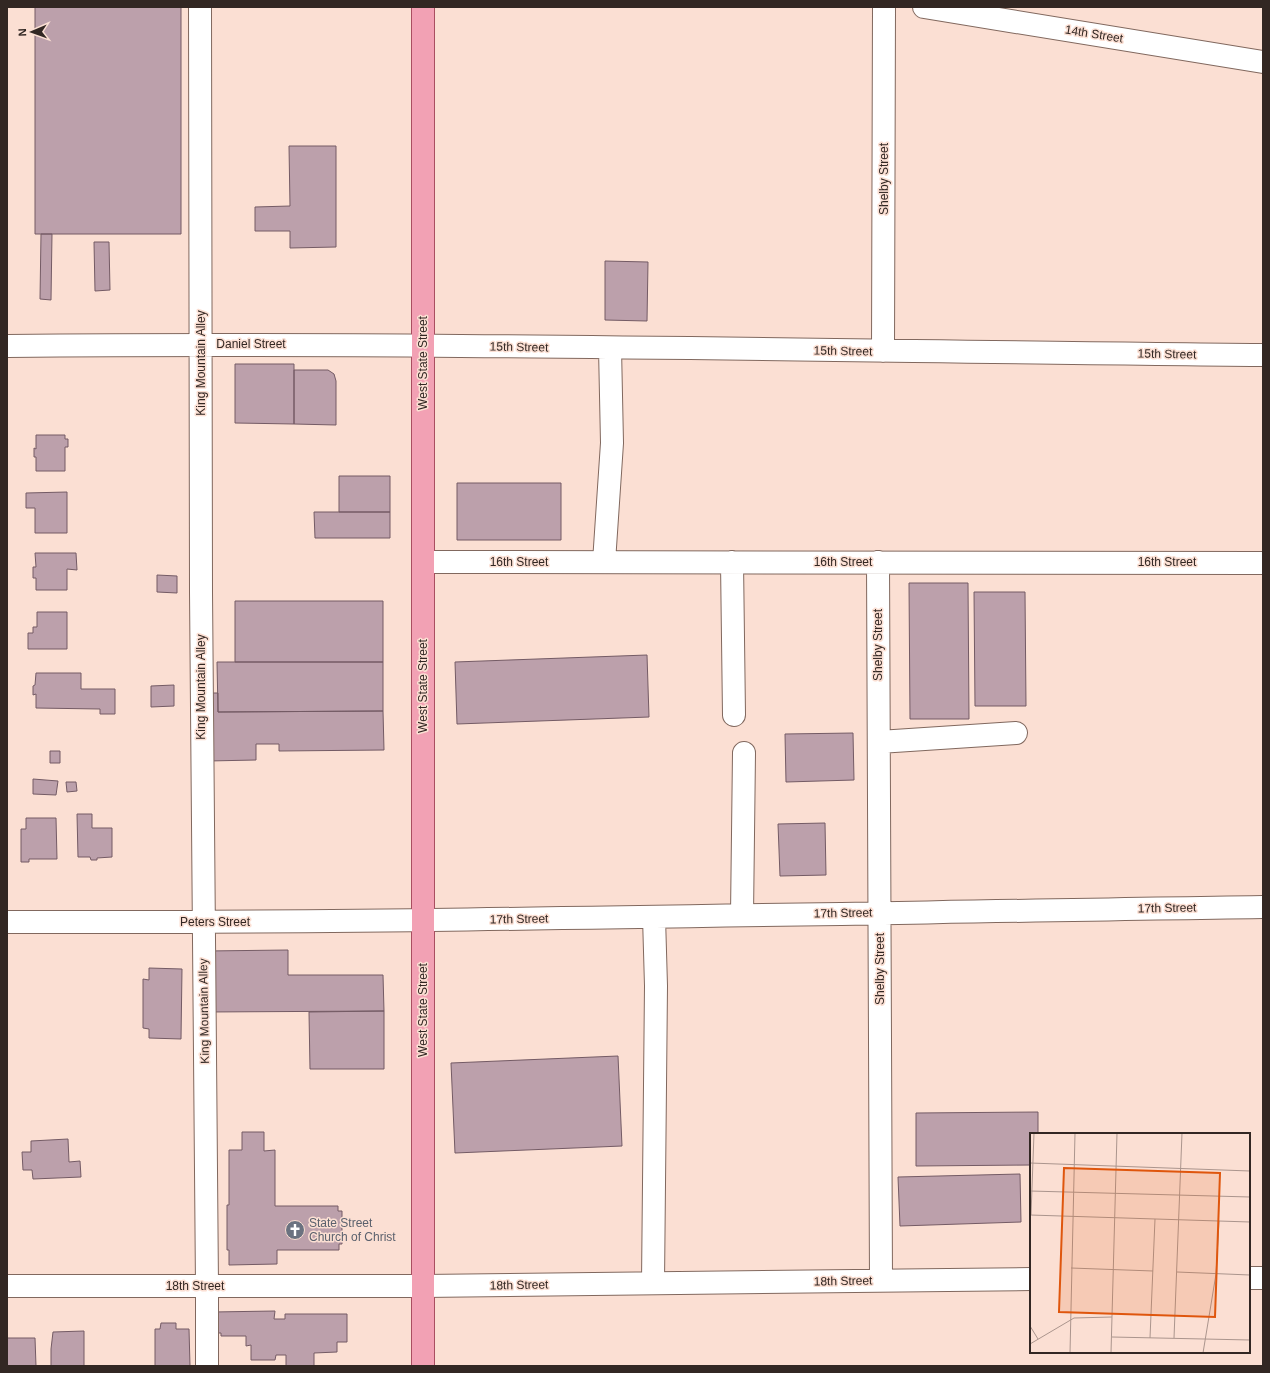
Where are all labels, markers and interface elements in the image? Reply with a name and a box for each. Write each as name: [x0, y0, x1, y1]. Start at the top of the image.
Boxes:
north arrow: [12, 12, 52, 52]
street label: 14th Street: [1064, 22, 1125, 46]
text: N: [16, 28, 28, 37]
street label: Shelby Street: [877, 142, 891, 215]
street label: King Mountain Alley: [194, 310, 208, 416]
street label: West State Street: [416, 315, 430, 410]
street label: Daniel Street: [216, 337, 286, 351]
street label: 15th Street: [490, 339, 549, 355]
street label: 15th Street: [814, 343, 873, 359]
street label: 15th Street: [1138, 346, 1197, 362]
street label: 16th Street: [490, 555, 549, 569]
street label: 16th Street: [814, 555, 873, 569]
street label: 16th Street: [1138, 555, 1197, 569]
street label: Shelby Street: [871, 608, 885, 681]
street label: King Mountain Alley: [194, 634, 208, 740]
street label: West State Street: [416, 638, 430, 733]
street label: 17th Street: [1138, 900, 1197, 916]
street label: 17th Street: [814, 905, 873, 921]
street label: 17th Street: [490, 911, 549, 927]
street label: Peters Street: [180, 915, 251, 929]
street label: Shelby Street: [873, 932, 887, 1005]
street label: King Mountain Alley: [196, 958, 212, 1064]
street label: West State Street: [416, 962, 430, 1057]
inset map: [1030, 1133, 1250, 1353]
place label: State Street Church of Christ: [309, 1216, 396, 1244]
church icon: State Street Church of Christ: [284, 1219, 306, 1241]
street label: 18th Street: [814, 1273, 873, 1289]
street label: 18th Street: [490, 1277, 549, 1293]
street label: 18th Street: [166, 1279, 225, 1293]

